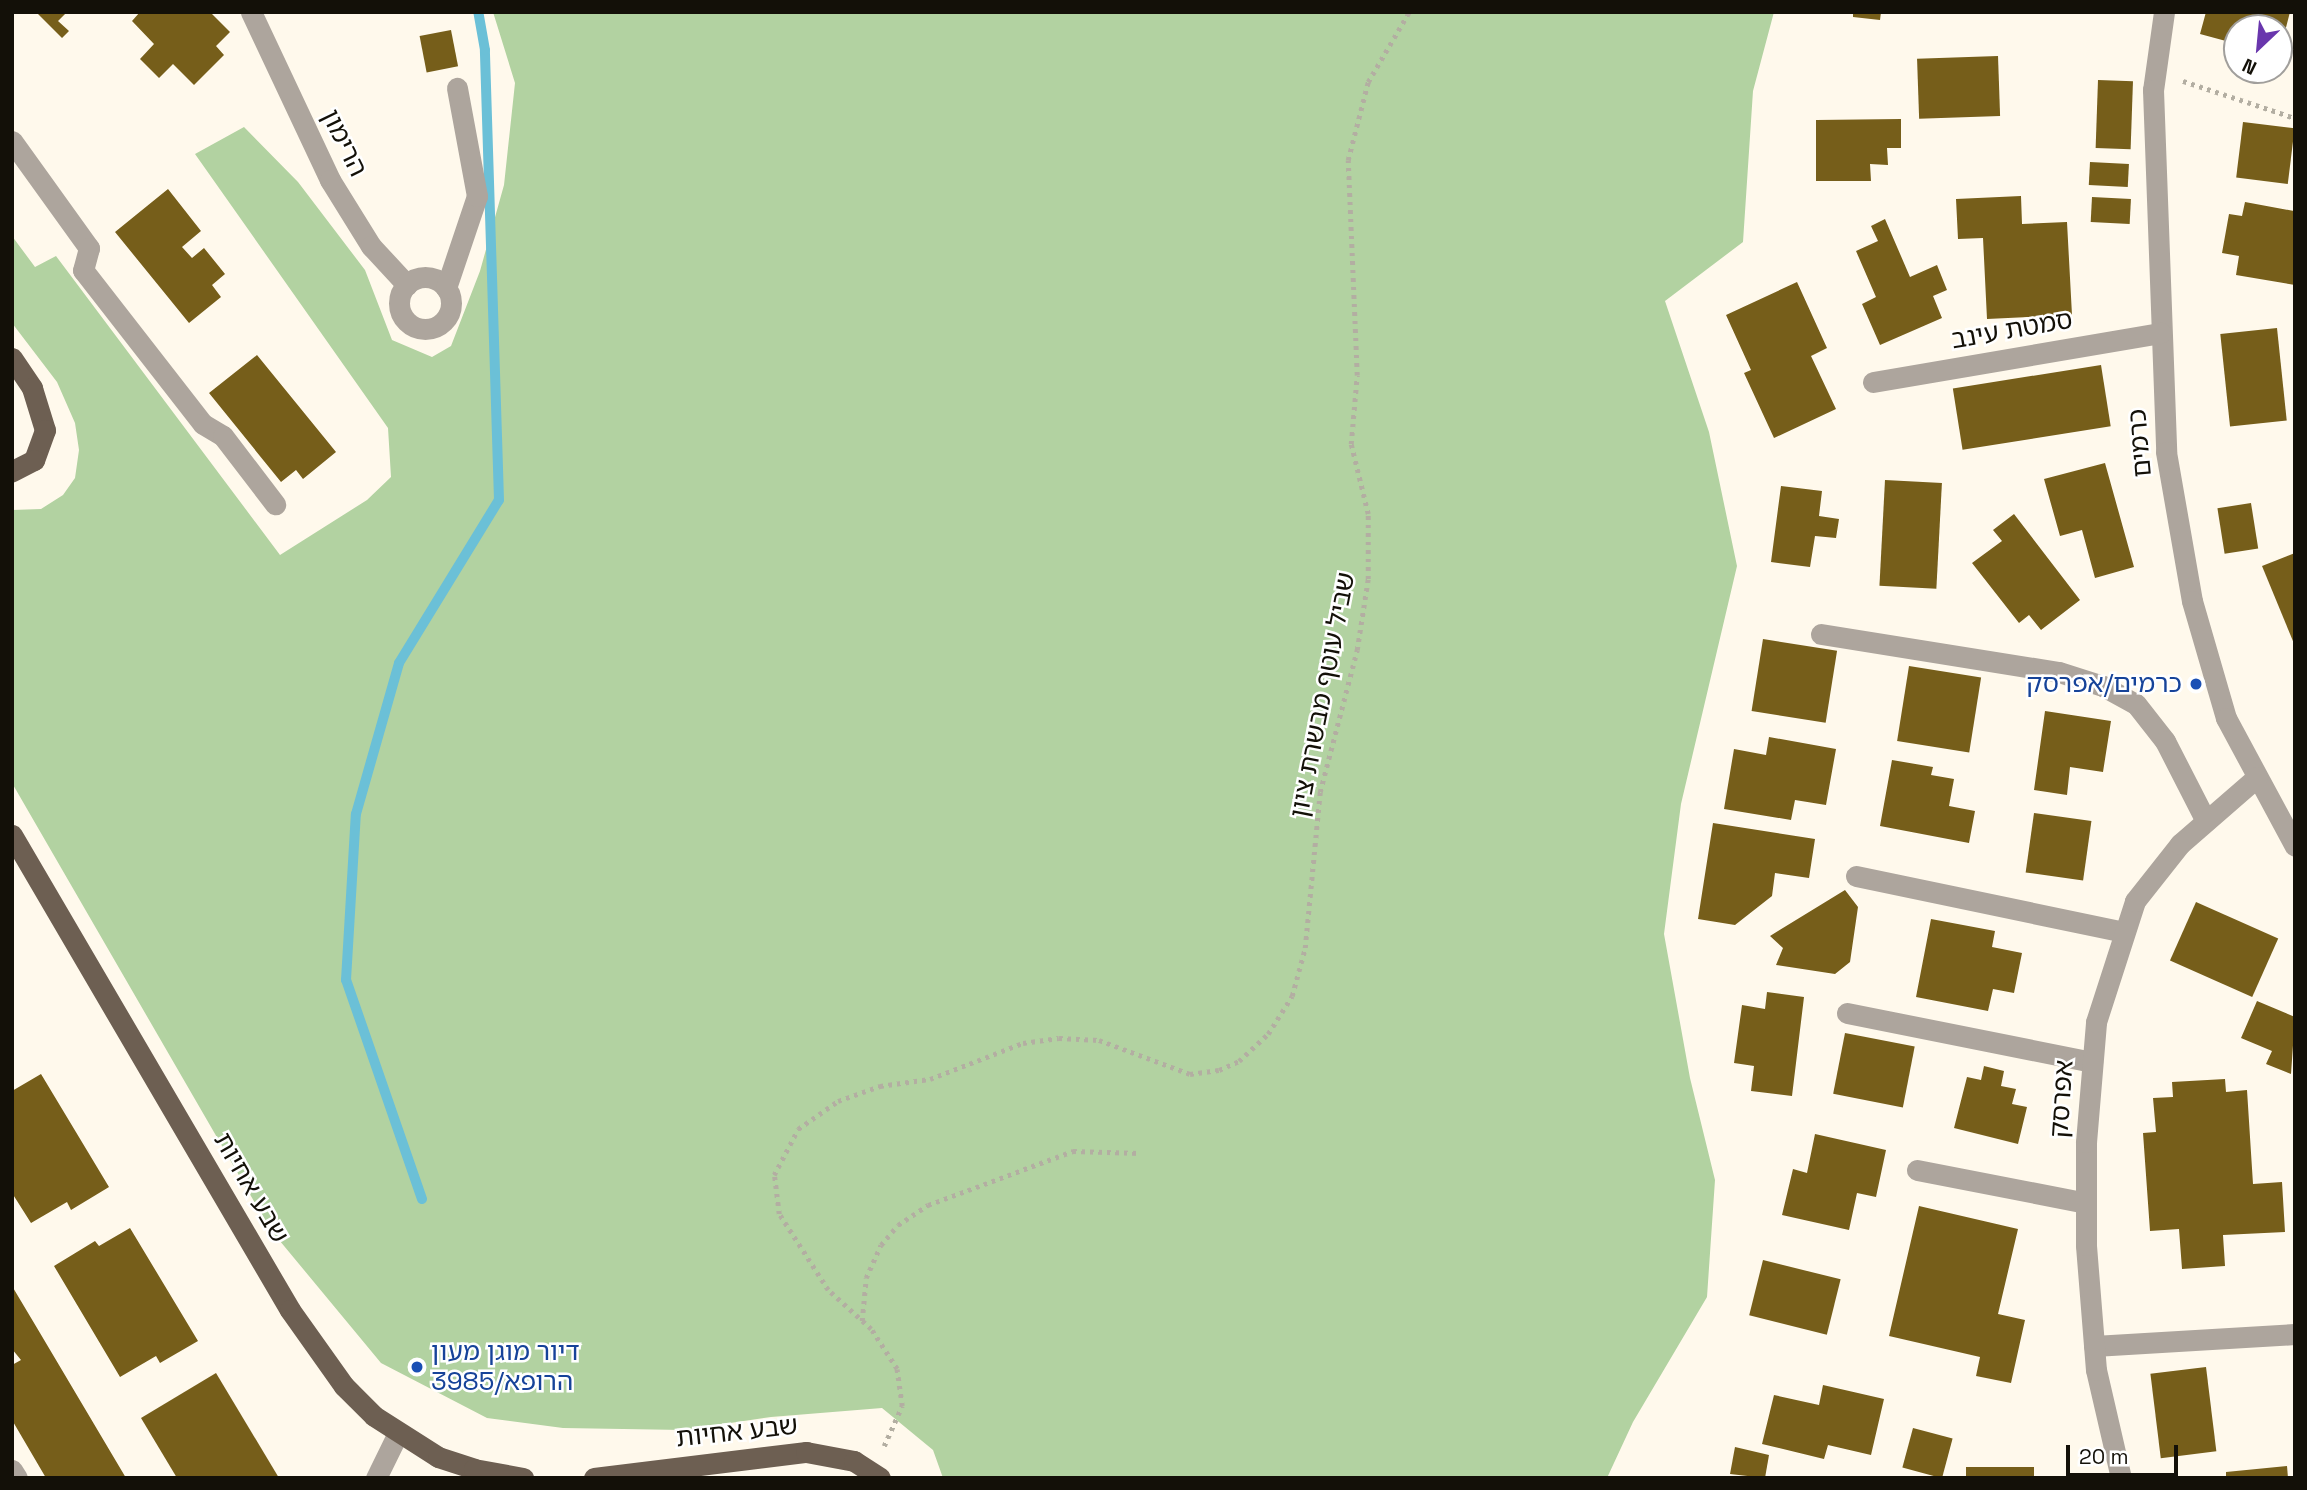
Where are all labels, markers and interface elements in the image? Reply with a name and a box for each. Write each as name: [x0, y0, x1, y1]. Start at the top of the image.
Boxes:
north arrow: [2223, 14, 2293, 84]
text: N: [2238, 53, 2261, 81]
street label: הרימון: [314, 104, 374, 182]
street label: סמטת עינב: [1949, 304, 2075, 356]
street label: כרמים: [2121, 407, 2159, 479]
street label: שביל עוטף מבשרת ציון: [1284, 570, 1362, 820]
place label: כרמים/אפרסק: [2026, 668, 2182, 700]
marker: כרמים/אפרסק: [2188, 676, 2204, 692]
street label: אפרסק: [2044, 1059, 2080, 1139]
street label: שבע אחיות: [207, 1127, 295, 1249]
place label: דיור מוגן מעון הרופא/3985: [431, 1336, 579, 1398]
marker: דיור מוגן מעון הרופא/3985: [409, 1359, 425, 1375]
street label: שבע אחיות: [675, 1410, 799, 1454]
scale bar: [2069, 1430, 2181, 1474]
text: 20 m: [2079, 1443, 2129, 1470]

